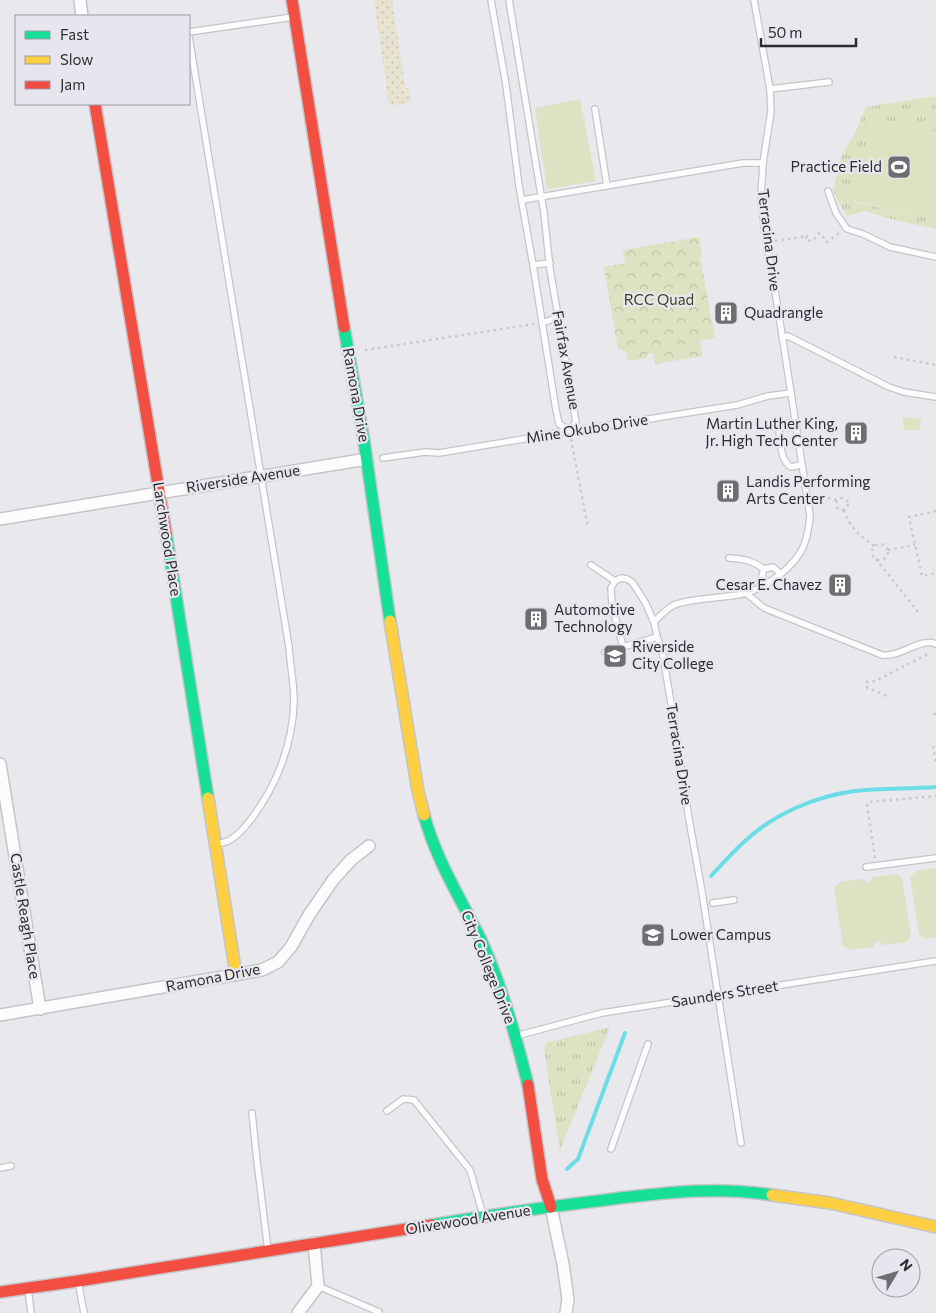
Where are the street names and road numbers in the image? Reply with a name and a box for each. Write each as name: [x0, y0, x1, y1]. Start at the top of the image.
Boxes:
street label: Terracina Drive: [755, 188, 785, 292]
street label: Fairfax Avenue: [549, 309, 585, 411]
street label: Ramona Drive: [340, 346, 374, 443]
street label: Mine Okubo Drive: [525, 409, 649, 447]
street label: Riverside Avenue: [185, 460, 301, 496]
street label: Larchwood Place: [150, 480, 186, 597]
street label: Terracina Drive: [663, 702, 697, 806]
street label: Castle Reagh Place: [7, 852, 45, 980]
street label: City College Drive: [458, 907, 520, 1026]
street label: Ramona Drive: [164, 959, 261, 995]
street label: Saunders Street: [670, 976, 780, 1010]
street label: Olivewood Avenue: [404, 1200, 532, 1238]

